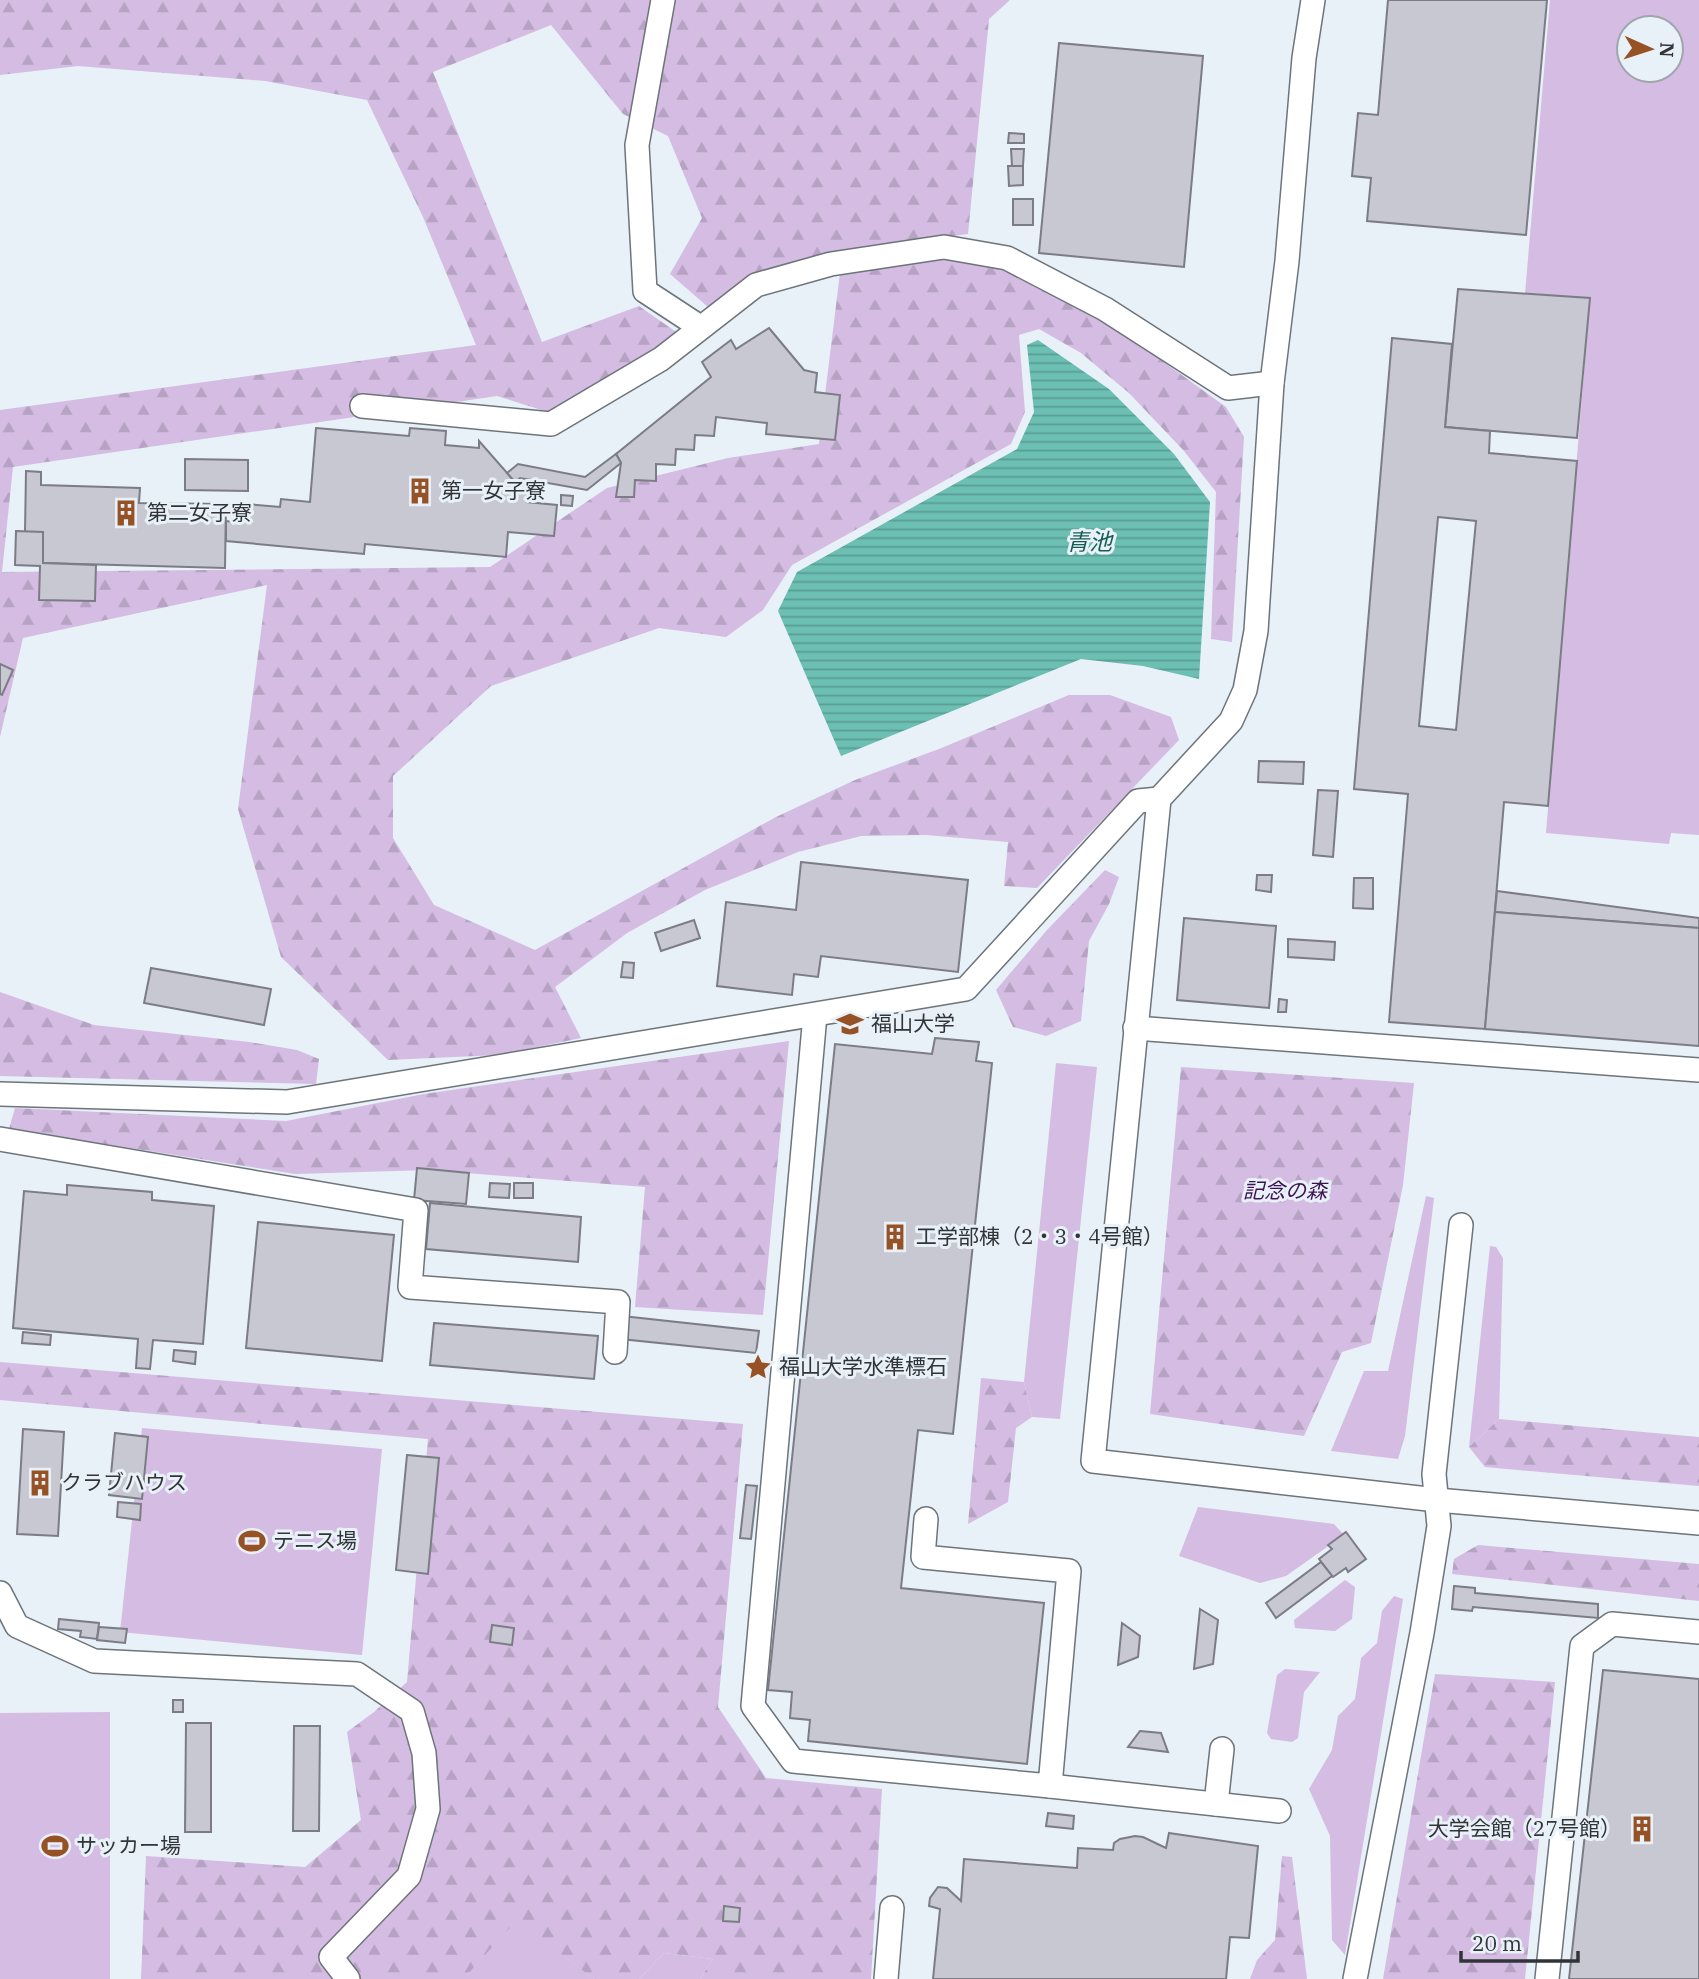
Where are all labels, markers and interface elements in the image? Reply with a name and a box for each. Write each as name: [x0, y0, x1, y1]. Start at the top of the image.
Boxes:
north arrow: [1615, 14, 1685, 84]
text: N: [1655, 42, 1679, 58]
building icon: 第一女子寮: [405, 476, 435, 506]
place label: 第一女子寮: [441, 476, 546, 504]
building icon: 第二女子寮: [111, 498, 141, 528]
place label: 第二女子寮: [147, 498, 252, 526]
water label: 青池: [1066, 526, 1114, 556]
school or university icon: 福山大学: [835, 1009, 865, 1039]
place label: 福山大学: [871, 1009, 955, 1037]
park label: 記念の森: [1243, 1176, 1329, 1204]
building icon: 工学部棟（2・3・4号館）: [880, 1222, 910, 1252]
place label: 工学部棟（2・3・4号館）: [916, 1222, 1164, 1250]
place icon: 福山大学水準標石: [743, 1352, 773, 1382]
place label: 福山大学水準標石: [779, 1352, 947, 1380]
building icon: クラブハウス: [25, 1468, 55, 1498]
place label: クラブハウス: [61, 1468, 187, 1496]
sports icon: テニス場: [237, 1526, 267, 1556]
place label: テニス場: [273, 1526, 357, 1554]
place label: 大学会館（27号館）: [1428, 1814, 1621, 1842]
building icon: 大学会館（27号館）: [1627, 1814, 1657, 1844]
sports icon: サッカー場: [40, 1831, 70, 1861]
place label: サッカー場: [76, 1831, 181, 1859]
scale bar: [1461, 1920, 1578, 1964]
text: 20 m: [1472, 1929, 1522, 1957]

